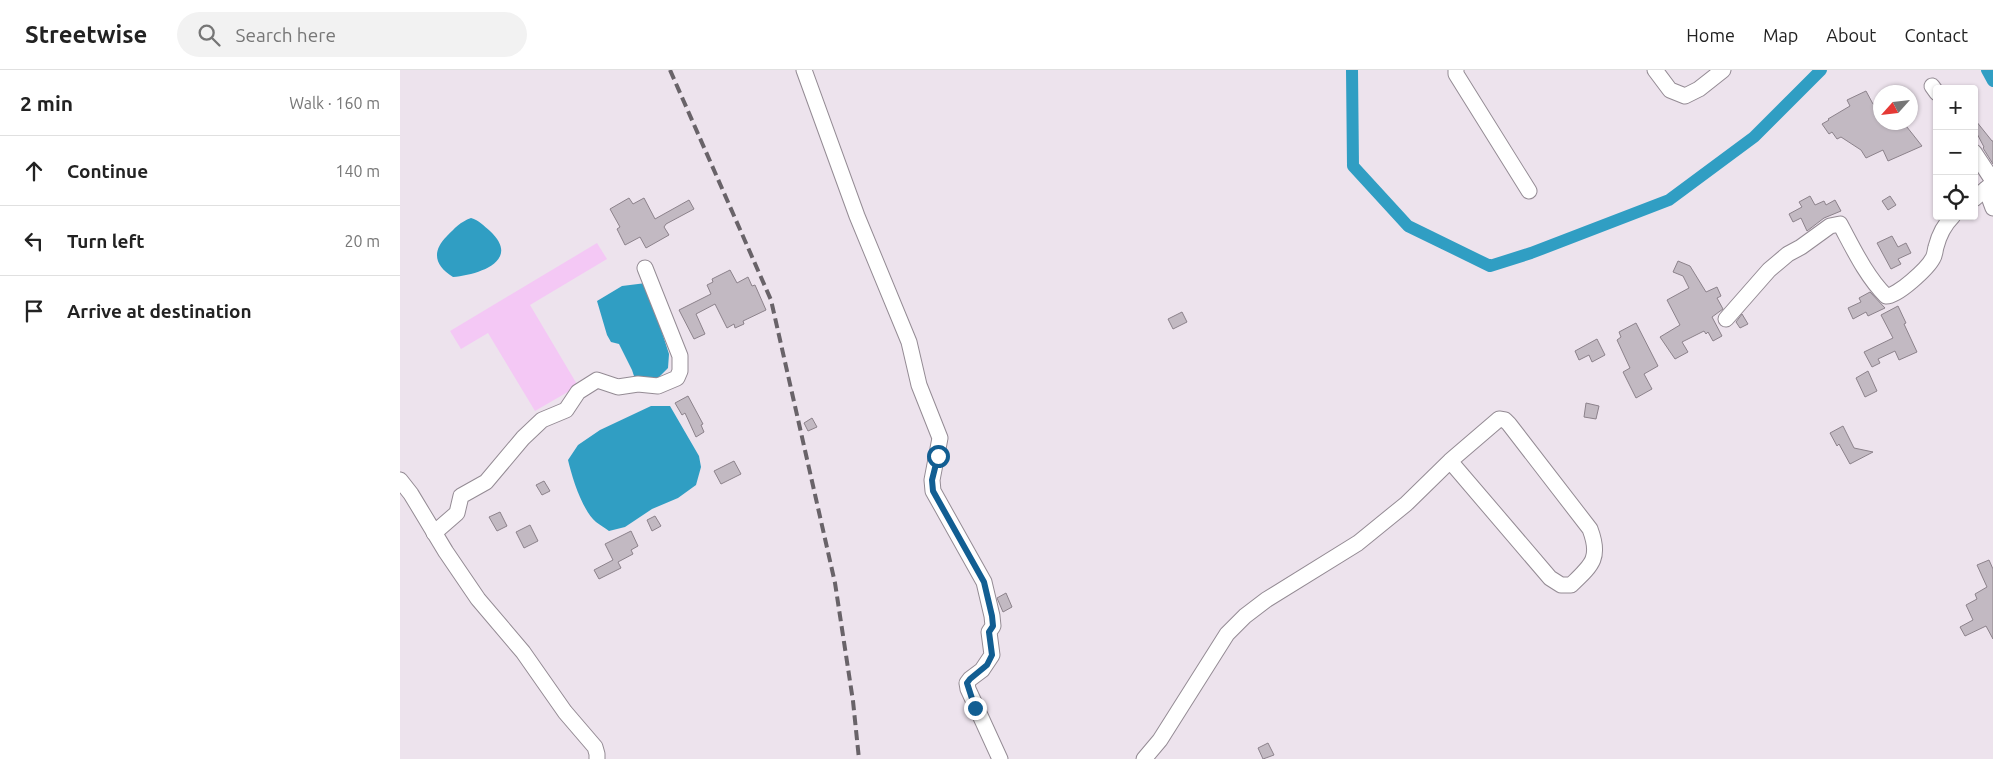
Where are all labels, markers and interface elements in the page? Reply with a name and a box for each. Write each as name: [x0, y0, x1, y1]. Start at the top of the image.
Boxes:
search box: [177, 12, 527, 57]
text: Streetwise: [25, 21, 147, 48]
icon: search: [195, 21, 223, 49]
text: Search here: [235, 24, 336, 46]
text: Home: [1686, 25, 1735, 45]
text: Map: [1763, 25, 1798, 45]
text: About: [1826, 25, 1876, 45]
text: Contact: [1904, 25, 1968, 45]
north arrow: [1873, 85, 1918, 130]
map controls: [1933, 85, 1978, 220]
button: +: [1933, 85, 1978, 130]
text: 2 min: [20, 91, 73, 115]
text: Walk · 160 m: [289, 94, 380, 112]
button: −: [1933, 130, 1978, 175]
icon: ahead: [20, 157, 48, 185]
text: Continue: [67, 160, 148, 182]
text: 140 m: [335, 162, 380, 180]
button: locate: [1933, 175, 1978, 220]
icon: left: [20, 227, 48, 255]
text: Turn left: [67, 230, 145, 252]
text: 20 m: [344, 232, 380, 250]
icon: arrive: [20, 297, 48, 325]
text: Arrive at destination: [67, 300, 252, 322]
route start: [927, 445, 950, 468]
route end: [964, 697, 987, 720]

